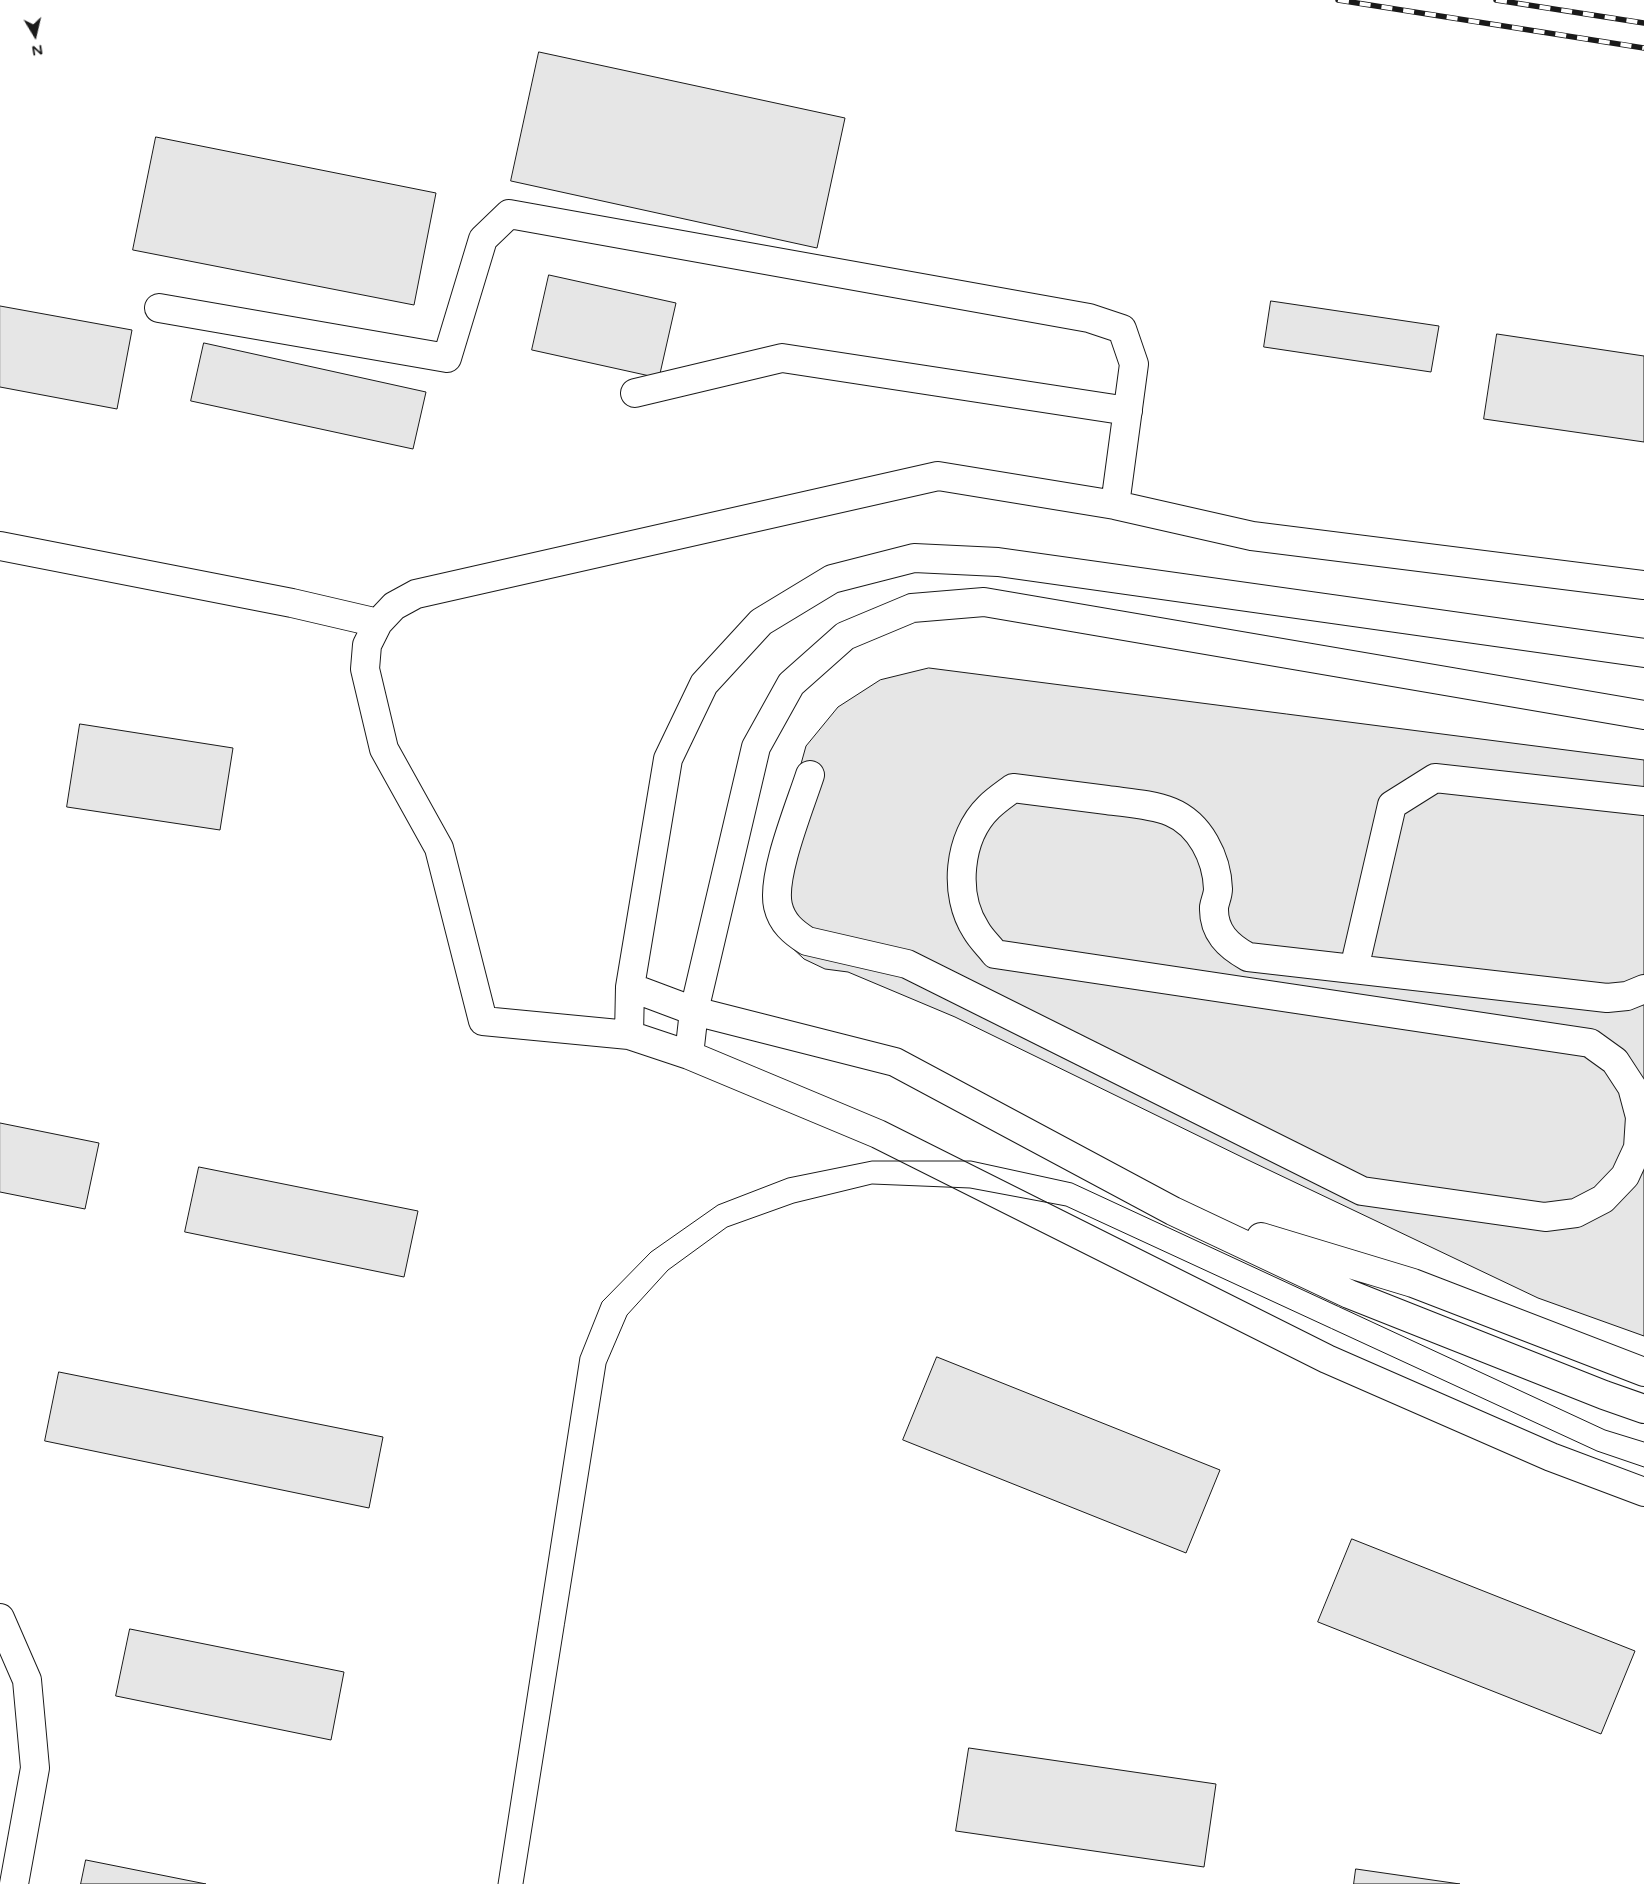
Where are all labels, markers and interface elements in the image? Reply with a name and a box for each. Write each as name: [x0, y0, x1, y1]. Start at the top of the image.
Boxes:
north arrow: [10, 10, 60, 60]
text: N: [31, 41, 44, 60]

